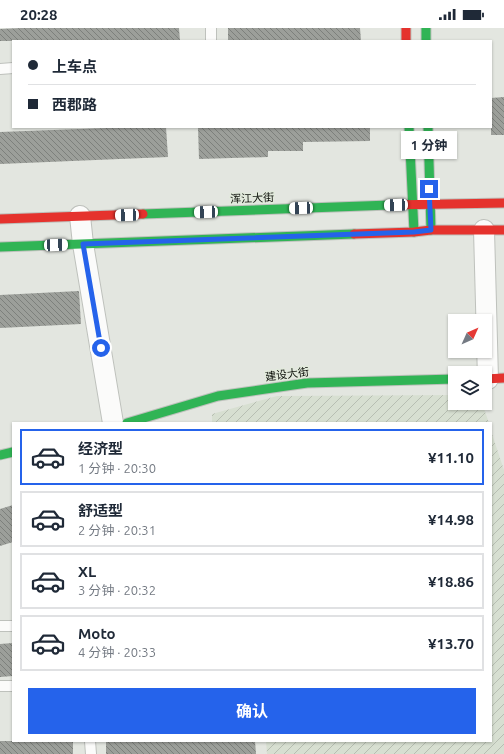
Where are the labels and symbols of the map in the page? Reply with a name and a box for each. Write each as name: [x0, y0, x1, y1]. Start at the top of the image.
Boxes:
callout: 1 分钟: [401, 131, 457, 159]
route end: [420, 180, 438, 198]
street label: 浑江大街: [229, 191, 274, 205]
car: [384, 199, 408, 211]
car: [289, 202, 313, 214]
car: [194, 206, 218, 218]
car: [115, 209, 139, 221]
car: [44, 239, 68, 251]
north arrow: [448, 314, 492, 358]
route start: [92, 339, 110, 357]
street label: 建设大街: [264, 365, 310, 383]

